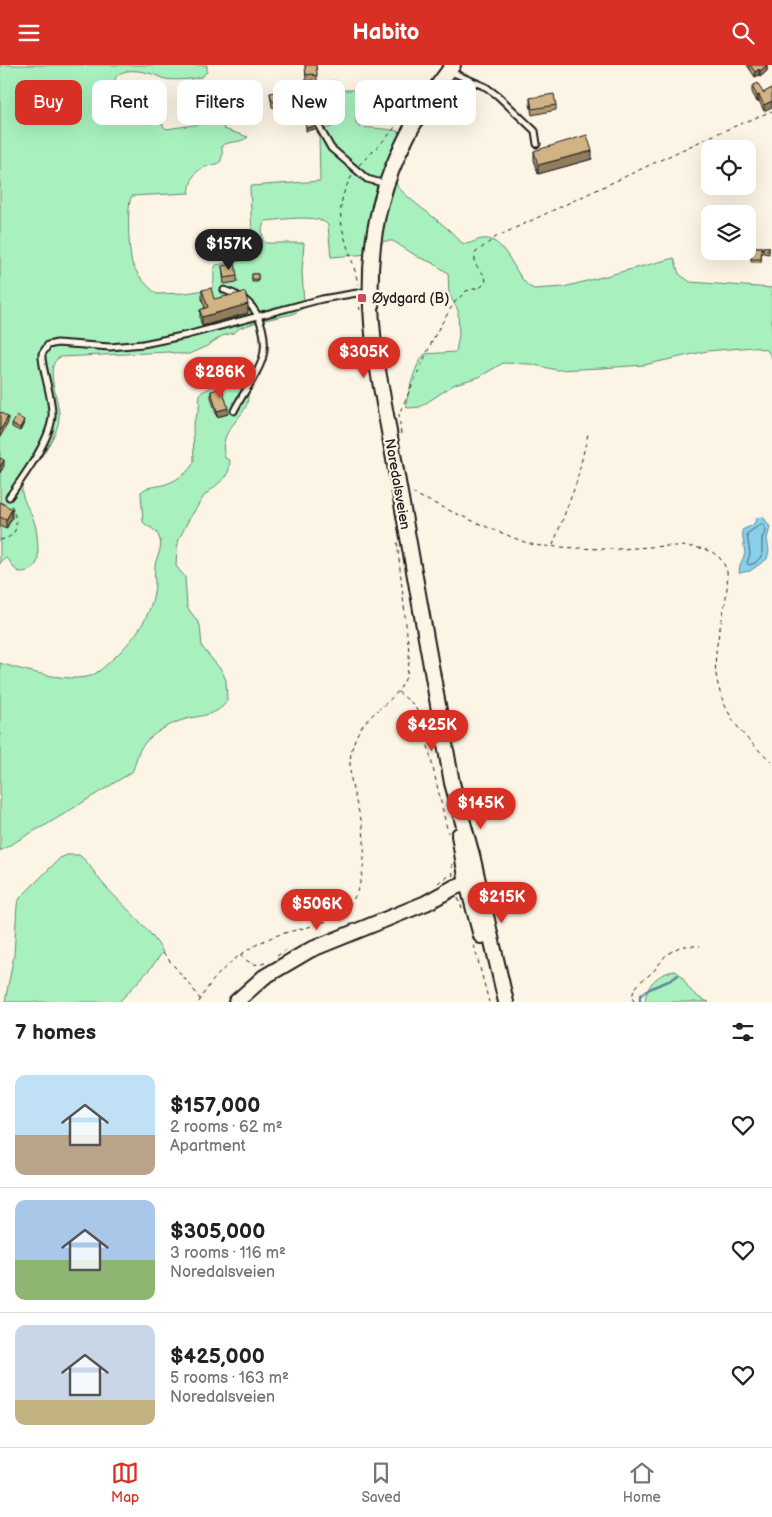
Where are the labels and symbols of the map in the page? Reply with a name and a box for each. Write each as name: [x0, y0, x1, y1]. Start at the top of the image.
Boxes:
pin: $157K: [194, 229, 264, 271]
place label: Øydgard (B): [372, 290, 449, 307]
marker: Øydgard (B): [356, 292, 368, 304]
pin: $305K: [329, 337, 399, 379]
pin: $286K: [185, 357, 255, 399]
street label: Noredalsveien: [381, 437, 414, 531]
pin: $425K: [397, 709, 467, 752]
pin: $145K: [446, 787, 516, 830]
pin: $215K: [467, 881, 537, 924]
pin: $506K: [282, 889, 352, 931]

